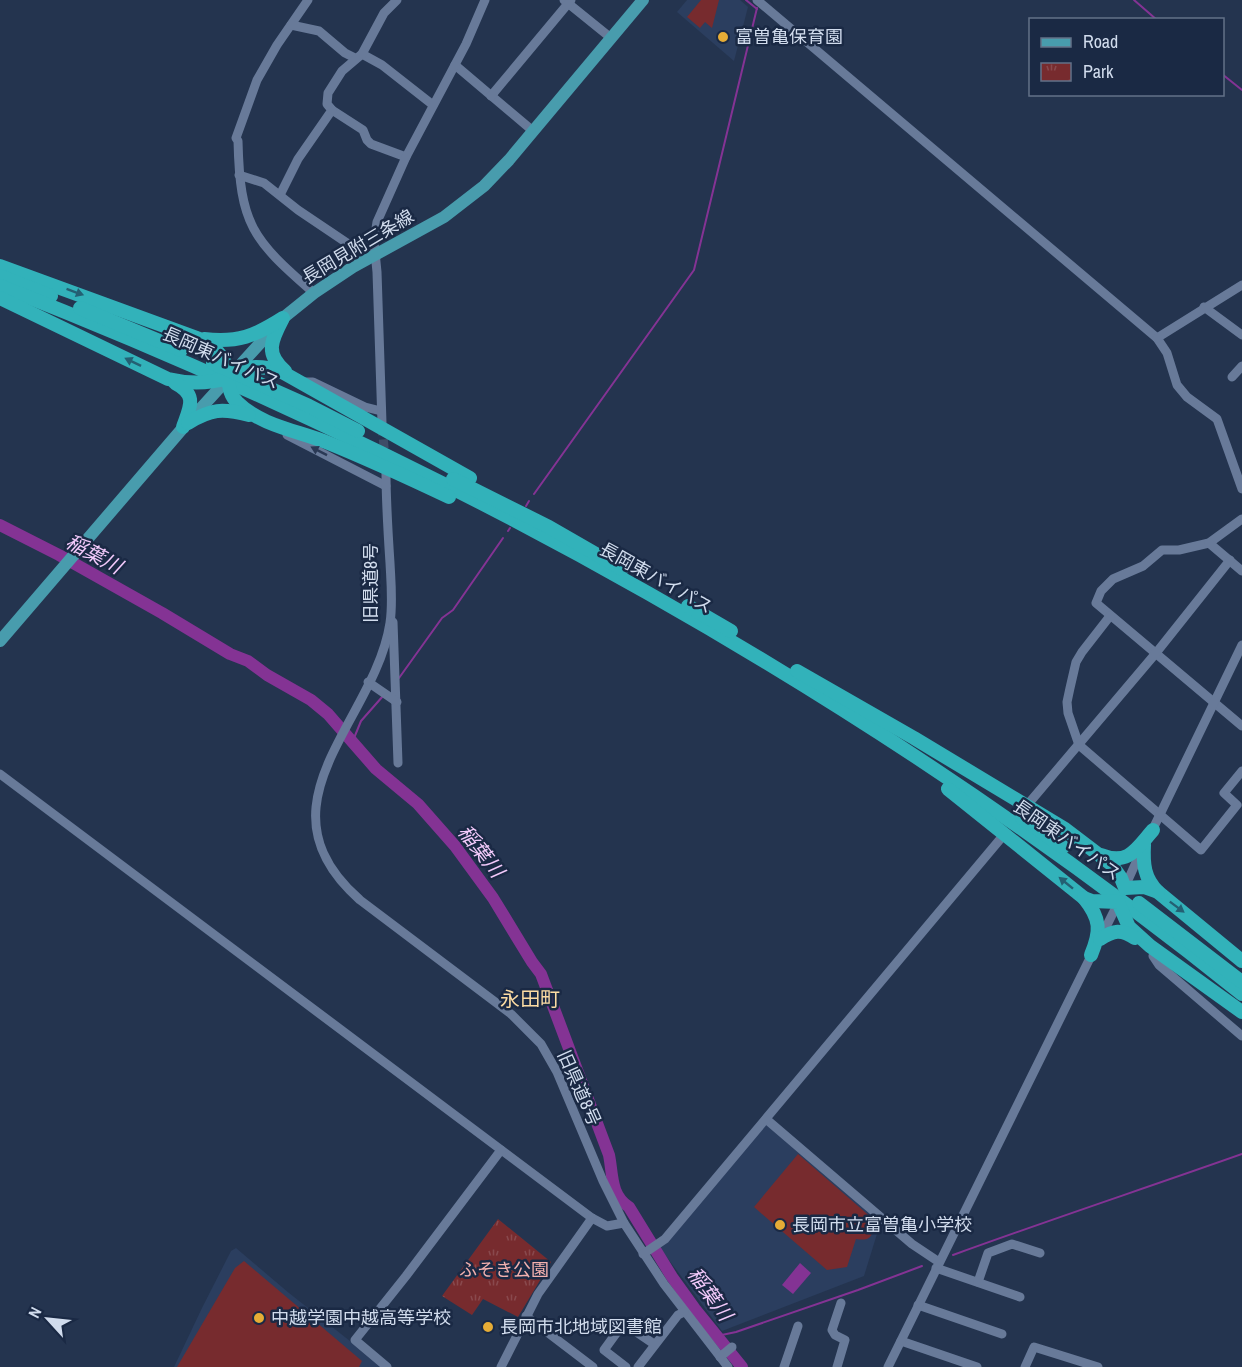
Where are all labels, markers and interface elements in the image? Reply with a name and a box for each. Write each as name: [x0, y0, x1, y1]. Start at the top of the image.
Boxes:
legend: [1029, 18, 1224, 96]
place label: 富曽亀保育園: [735, 24, 843, 49]
text: Road: [1083, 29, 1118, 54]
marker: 富曽亀保育園: [716, 30, 730, 44]
text: Park: [1083, 59, 1114, 84]
street label: 長岡見附三条線: [297, 203, 418, 290]
one-way arrow: [66, 288, 84, 298]
street label: 長岡東バイパス: [159, 321, 284, 395]
one-way arrow: [124, 357, 142, 367]
one-way arrow: [310, 446, 327, 455]
water label: 稲葉川: [61, 528, 129, 581]
street label: 長岡東バイパス: [595, 536, 717, 619]
street label: 旧県道8号: [358, 543, 383, 623]
street label: 長岡東バイパス: [1009, 793, 1126, 886]
water label: 稲葉川: [452, 819, 512, 884]
one-way arrow: [1058, 877, 1073, 889]
one-way arrow: [1169, 901, 1185, 913]
district label: 永田町: [500, 985, 560, 1012]
street label: 旧県道8号: [552, 1046, 607, 1130]
place label: 長岡市立富曽亀小学校: [792, 1212, 972, 1237]
marker: 長岡市立富曽亀小学校: [773, 1218, 787, 1232]
park label: ふそき公園: [459, 1257, 549, 1282]
water label: 稲葉川: [682, 1262, 740, 1328]
north arrow: [18, 1289, 78, 1349]
text: N: [23, 1303, 47, 1321]
place label: 中越学園中越高等学校: [271, 1305, 451, 1330]
marker: 中越学園中越高等学校: [252, 1311, 266, 1325]
place label: 長岡市北地域図書館: [500, 1314, 662, 1339]
marker: 長岡市北地域図書館: [481, 1320, 495, 1334]

